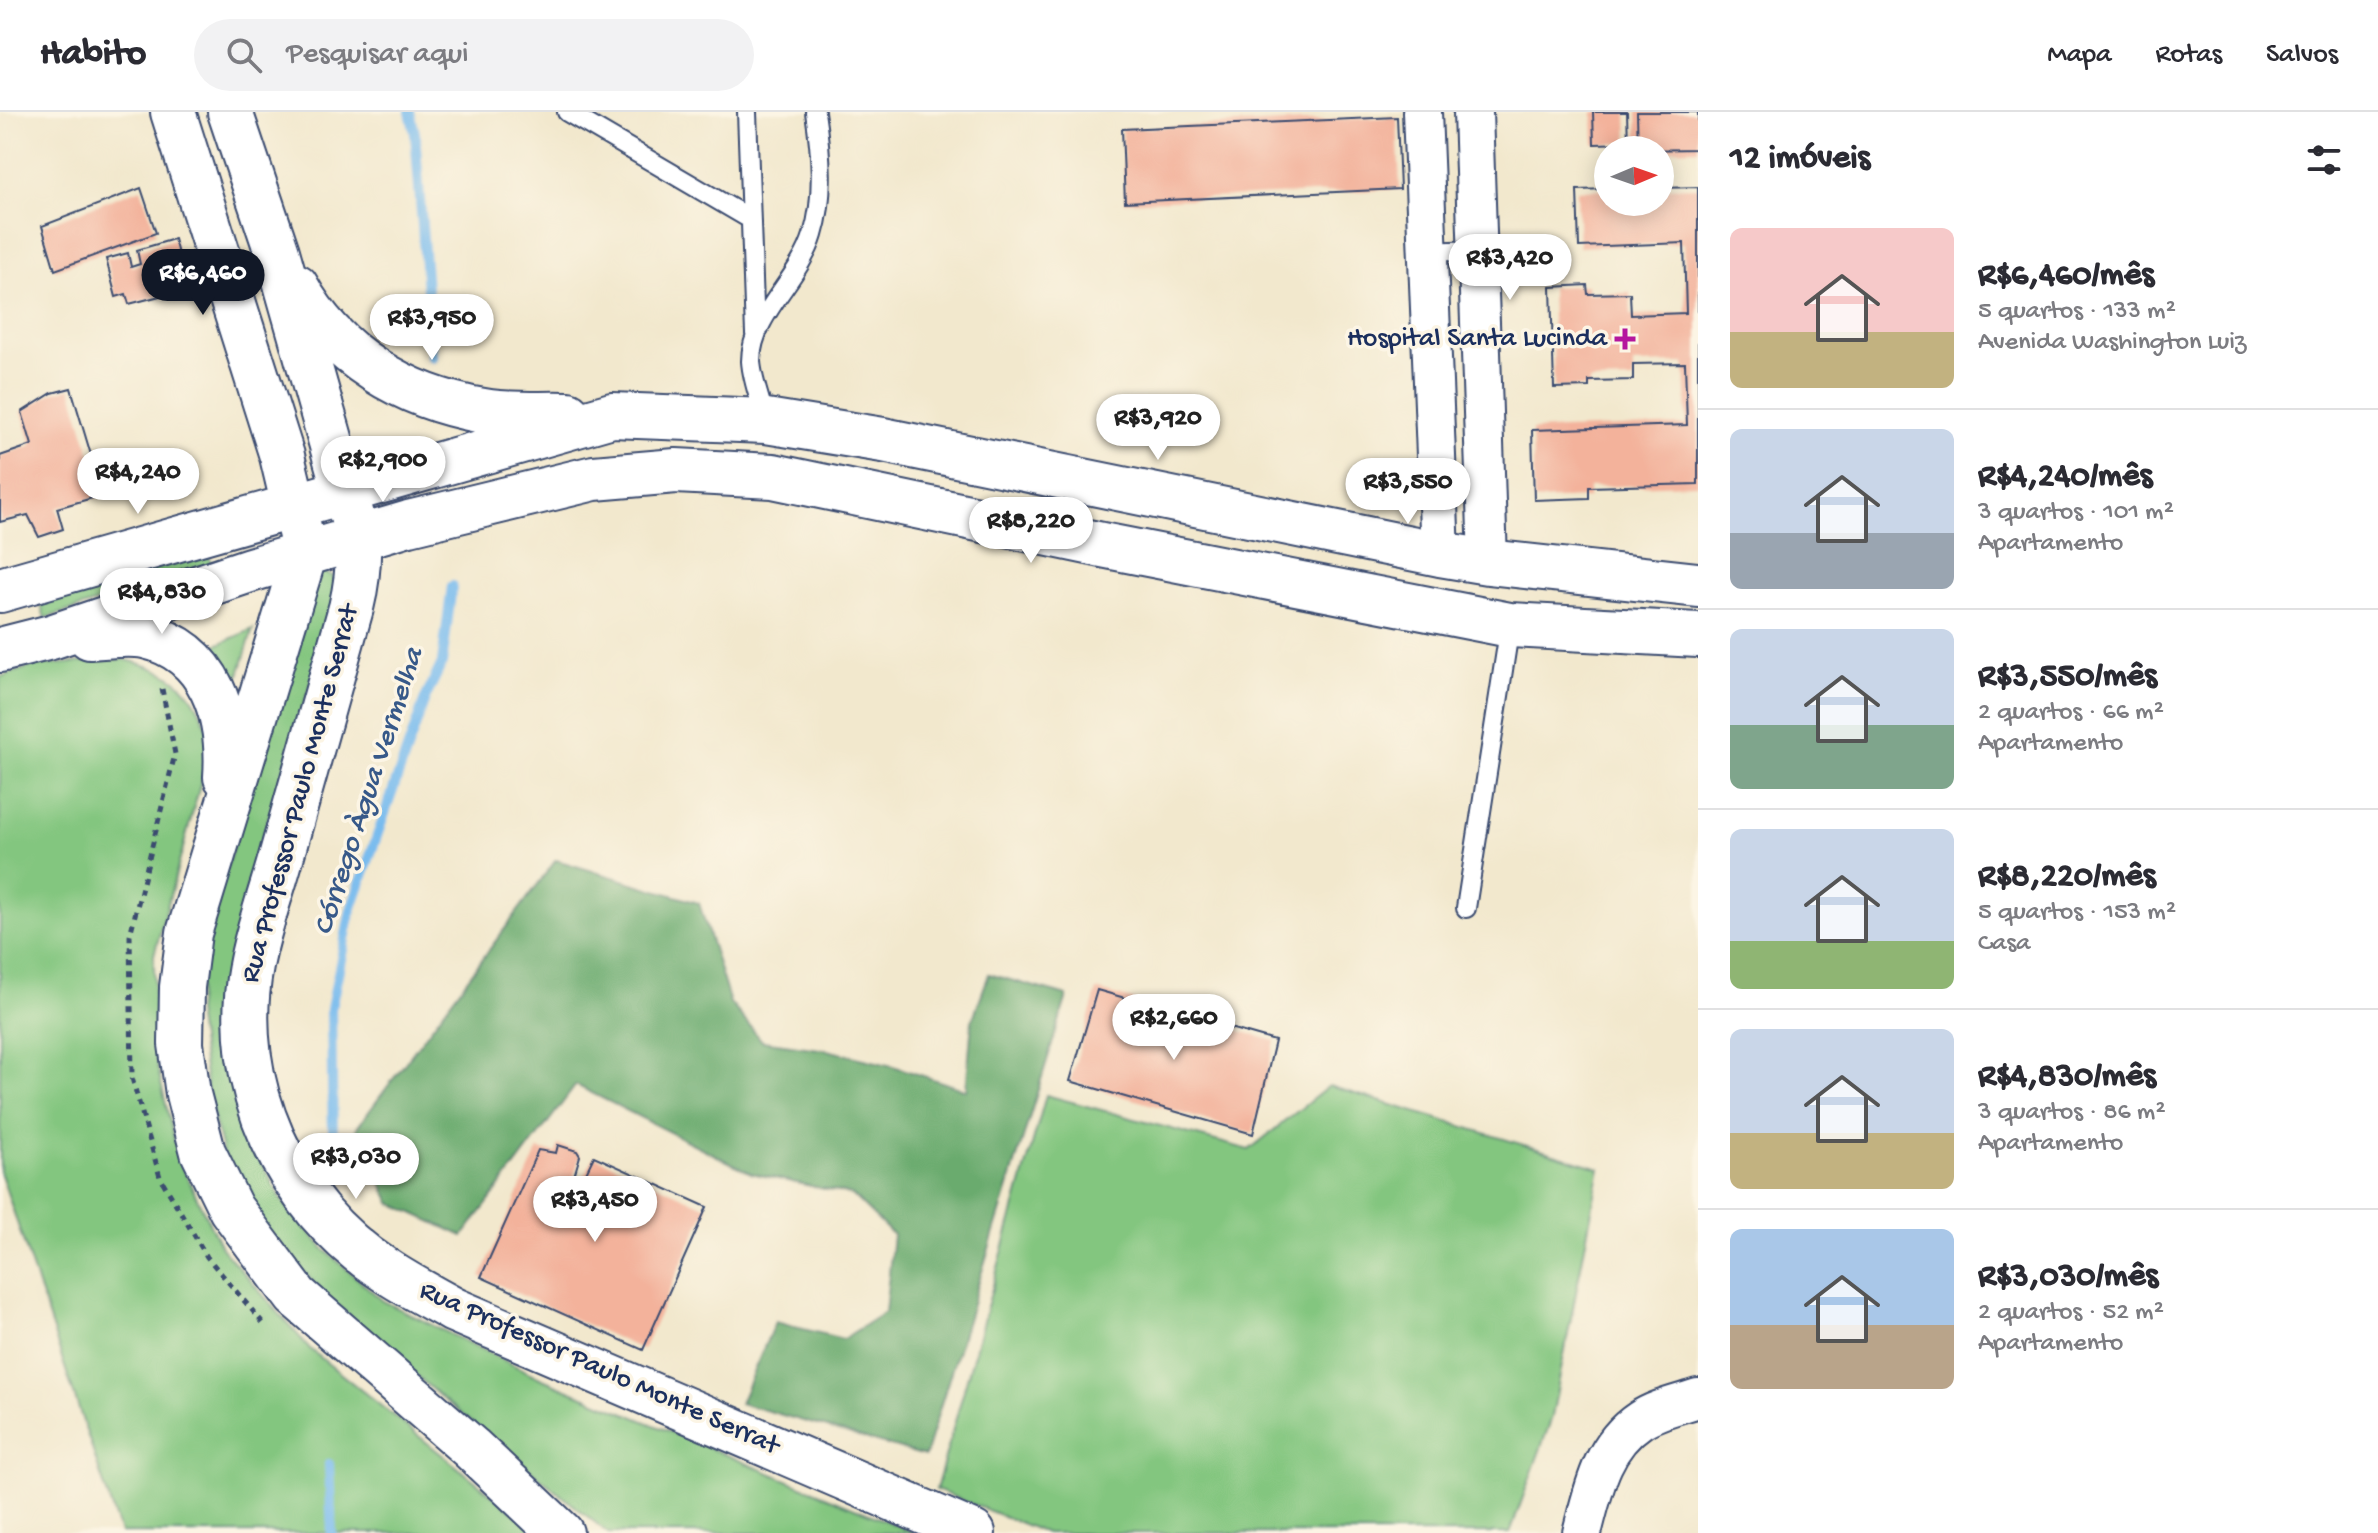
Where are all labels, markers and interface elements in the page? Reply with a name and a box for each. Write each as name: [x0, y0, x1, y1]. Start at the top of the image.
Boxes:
search box: [194, 19, 754, 91]
text: Habito: [40, 33, 146, 77]
icon: search: [222, 33, 266, 77]
text: Pesquisar aqui: [286, 38, 469, 73]
text: Mapa: [2047, 39, 2112, 72]
text: Rotas: [2156, 39, 2222, 72]
text: Salvos: [2266, 39, 2338, 72]
north arrow: [1594, 136, 1674, 216]
map controls: [1594, 136, 1674, 216]
icon: filters: [2302, 138, 2346, 182]
text: 12 imóveis: [1730, 140, 1870, 180]
pin: R$3,420: [1436, 234, 1584, 302]
text: R$3,420: [1467, 244, 1553, 275]
pin: R$6,460: [129, 249, 277, 317]
text: R$6,460/mês: [1978, 257, 2154, 297]
text: R$6,460: [160, 259, 246, 290]
icon: home: [1794, 260, 1890, 356]
pin: R$3,950: [358, 294, 506, 362]
text: 5 quartos · 133 m²: [1978, 297, 2176, 328]
text: R$3,950: [388, 304, 476, 335]
place label: Hospital Santa Lucinda: [1347, 323, 1608, 356]
marker: Hospital Santa Lucinda: [1614, 328, 1636, 350]
text: Avenida Washington Luiz: [1978, 328, 2246, 359]
pin: R$3,920: [1084, 394, 1232, 462]
text: R$3,920: [1114, 404, 1202, 435]
pin: R$2,900: [309, 436, 457, 504]
text: R$2,900: [339, 446, 427, 477]
pin: R$4,240: [64, 448, 212, 516]
text: R$4,240: [95, 458, 181, 489]
pin: R$3,550: [1334, 458, 1482, 526]
text: R$4,240/mês: [1978, 458, 2152, 498]
icon: home: [1794, 461, 1890, 557]
text: R$3,550: [1363, 468, 1453, 499]
pin: R$8,220: [957, 497, 1105, 565]
text: 3 quartos · 101 m²: [1978, 498, 2174, 529]
text: R$8,220: [987, 507, 1075, 538]
text: Apartamento: [1978, 529, 2123, 560]
pin: R$4,830: [88, 568, 236, 636]
text: R$4,830: [118, 578, 206, 609]
street label: Rua Professor Paulo Monte Serrat: [235, 599, 368, 987]
water label: Córrego Àgua Vermelha: [307, 642, 434, 940]
text: R$3,550/mês: [1978, 658, 2157, 698]
icon: home: [1794, 661, 1890, 757]
text: 2 quartos · 66 m²: [1978, 698, 2164, 729]
text: Apartamento: [1978, 729, 2123, 760]
text: R$8,220/mês: [1978, 858, 2155, 898]
icon: home: [1794, 861, 1890, 957]
text: 5 quartos · 153 m²: [1978, 898, 2176, 929]
text: Casa: [1978, 929, 2031, 960]
pin: R$2,660: [1100, 994, 1248, 1062]
text: R$2,660: [1130, 1004, 1218, 1035]
text: R$4,830/mês: [1978, 1058, 2156, 1098]
icon: home: [1794, 1061, 1890, 1157]
text: 3 quartos · 86 m²: [1978, 1098, 2166, 1129]
text: Apartamento: [1978, 1129, 2123, 1160]
pin: R$3,030: [282, 1133, 430, 1201]
text: R$3,030: [311, 1143, 401, 1174]
pin: R$3,450: [521, 1176, 669, 1244]
text: R$3,450: [551, 1186, 639, 1217]
text: R$3,030/mês: [1978, 1258, 2158, 1298]
icon: home: [1794, 1261, 1890, 1357]
street label: Rua Professor Paulo Monte Serrat: [414, 1275, 786, 1464]
text: 2 quartos · 52 m²: [1978, 1298, 2164, 1329]
text: Apartamento: [1978, 1329, 2123, 1360]

